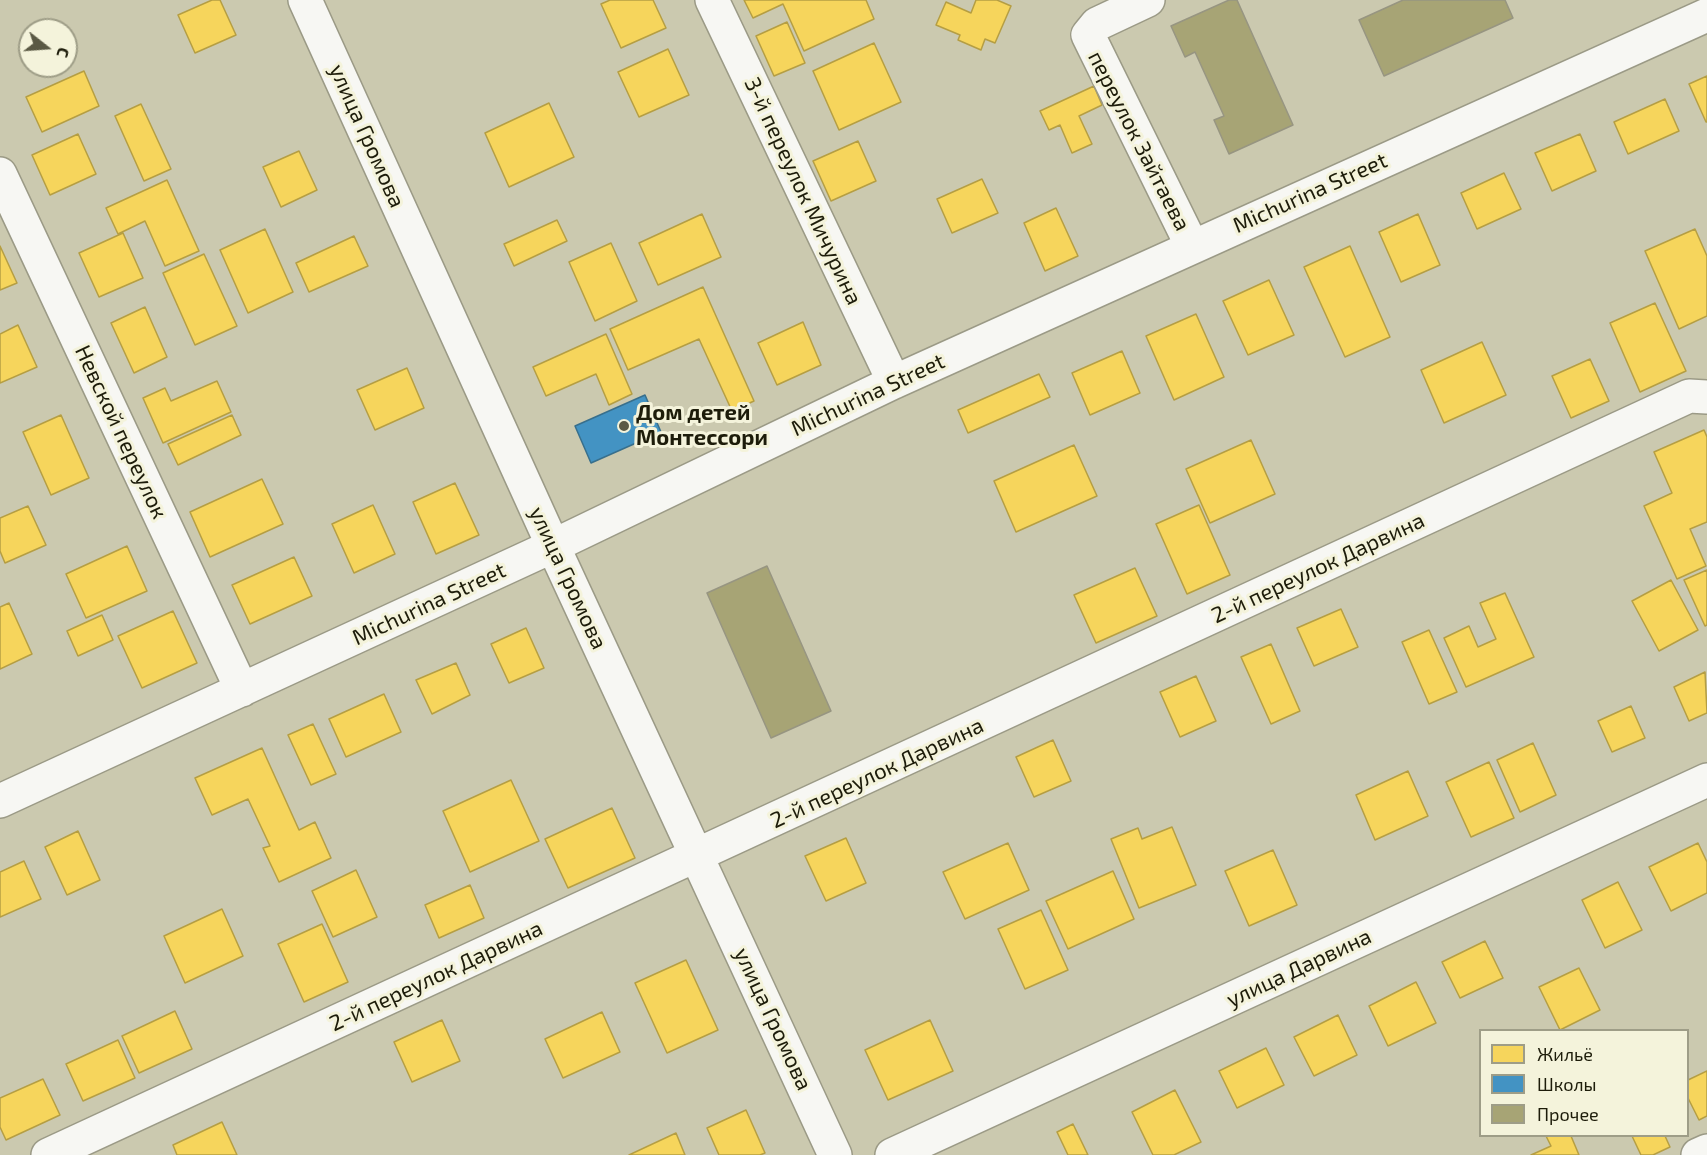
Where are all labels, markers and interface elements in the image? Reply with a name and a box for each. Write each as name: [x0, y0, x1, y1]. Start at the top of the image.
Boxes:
north arrow: [18, 18, 78, 78]
text: С: [53, 46, 74, 60]
street label: переулок Зайтаева: [1082, 47, 1196, 235]
street label: улица Громова: [324, 60, 410, 212]
street label: 3-й переулок Мичурина: [739, 73, 867, 309]
street label: Michurina Street: [1229, 147, 1391, 239]
street label: Невской переулок: [69, 341, 173, 523]
street label: Michurina Street: [787, 348, 949, 442]
place label: Дом детей Монтессори: [636, 400, 768, 452]
marker: Дом детей Монтессори: [617, 419, 631, 433]
street label: улица Громова: [523, 503, 613, 653]
street label: 2-й переулок Дарвина: [1207, 507, 1429, 629]
street label: Michurina Street: [348, 557, 510, 651]
street label: 2-й переулок Дарвина: [766, 712, 988, 834]
street label: 2-й переулок Дарвина: [325, 915, 547, 1037]
street label: улица Дарвина: [1222, 923, 1376, 1013]
street label: улица Громова: [728, 944, 818, 1094]
legend: [1479, 1029, 1689, 1137]
text: Жильё: [1537, 1043, 1593, 1065]
text: Школы: [1537, 1073, 1597, 1095]
text: Прочее: [1537, 1103, 1599, 1125]

